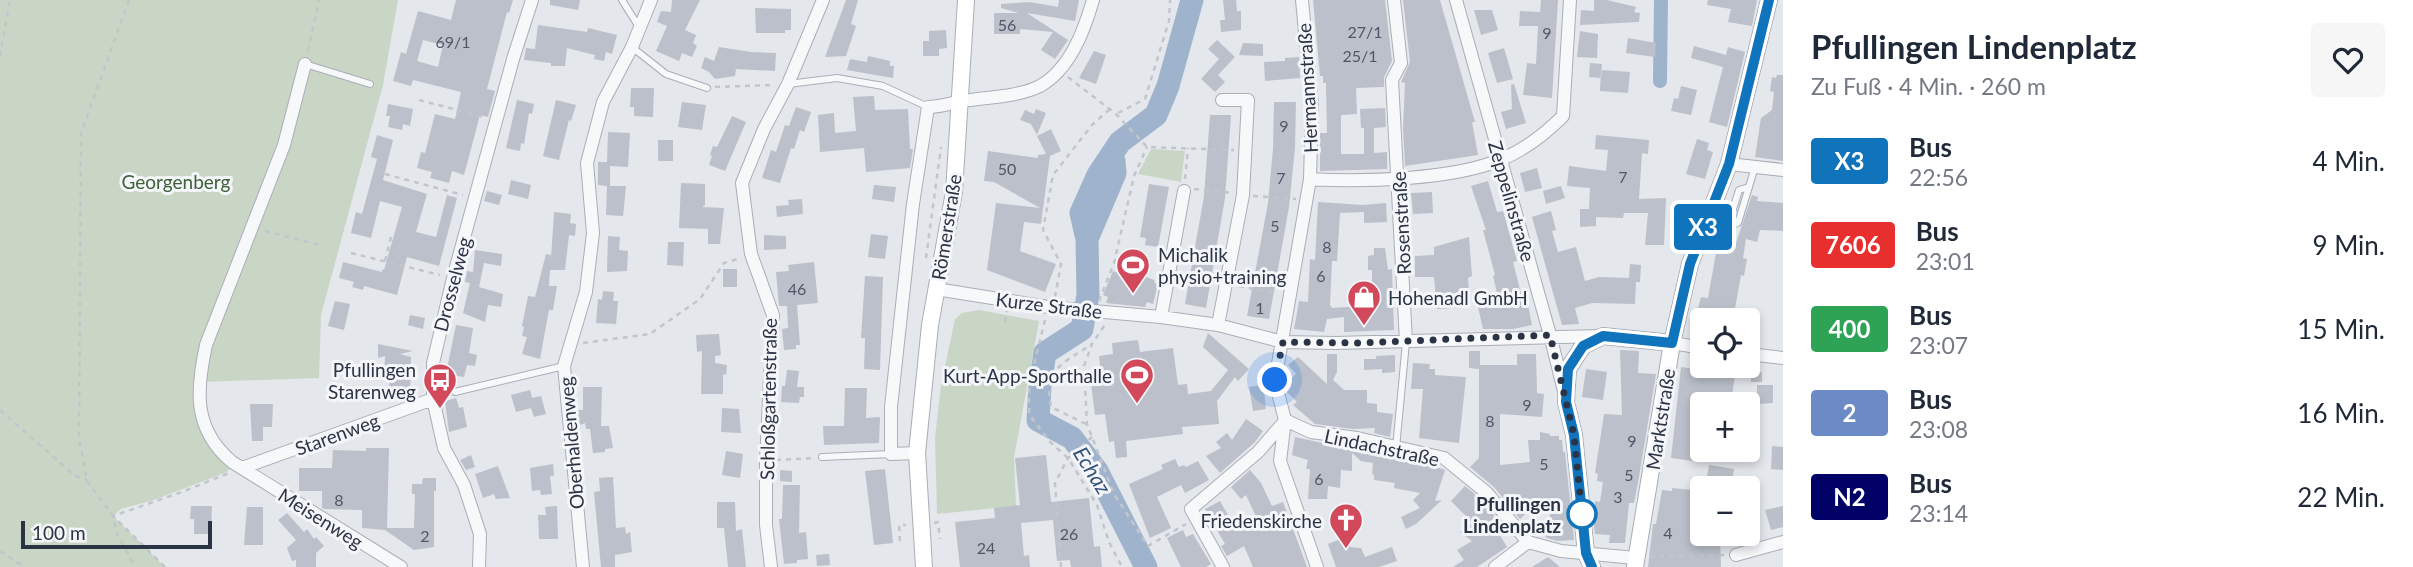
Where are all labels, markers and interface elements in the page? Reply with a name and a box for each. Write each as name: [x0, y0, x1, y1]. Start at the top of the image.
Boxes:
house number: 56: [998, 15, 1016, 34]
house number: 27/1: [1347, 22, 1383, 41]
street label: Hermannstraße: [1292, 23, 1322, 153]
house number: 9: [1542, 23, 1552, 42]
button: heart: [2311, 23, 2385, 97]
text: Pfullingen Lindenplatz: [1811, 26, 2137, 66]
house number: 69/1: [435, 32, 471, 51]
house number: 25/1: [1342, 46, 1378, 65]
text: Zu Fuß · 4 Min. · 260 m: [1811, 72, 2046, 100]
house number: 9: [1279, 116, 1289, 135]
text: Bus: [1909, 131, 1952, 163]
street label: Zeppelinstraße: [1484, 138, 1540, 264]
text: 4 Min.: [2312, 145, 2385, 177]
text: X3: [1834, 146, 1865, 175]
house number: 50: [998, 159, 1016, 178]
text: 22:56: [1909, 163, 1968, 191]
house number: 7: [1618, 167, 1628, 186]
house number: 7: [1276, 168, 1286, 187]
park label: Georgenberg: [122, 170, 231, 193]
street label: Rosenstraße: [1387, 171, 1415, 275]
street label: Römerstraße: [926, 172, 966, 282]
line badge: X3: [1672, 204, 1734, 250]
text: X3: [1688, 212, 1718, 241]
text: Bus: [1916, 215, 1959, 247]
house number: 5: [1270, 216, 1280, 235]
text: 9 Min.: [2312, 229, 2385, 261]
text: 7606: [1825, 230, 1881, 259]
street label: Drosselweg: [428, 234, 476, 334]
house number: 8: [1322, 237, 1332, 256]
place label: Michalik physio+training: [1158, 243, 1287, 288]
sports icon: Michalik physio+training: [1114, 246, 1152, 295]
text: 23:01: [1916, 247, 1975, 275]
house number: 6: [1316, 266, 1326, 285]
shop icon: Hohenadl GmbH: [1345, 278, 1383, 327]
house number: 46: [788, 279, 806, 298]
place label: Hohenadl GmbH: [1388, 286, 1528, 309]
street label: Kurze Straße: [995, 287, 1103, 323]
house number: 1: [1255, 298, 1265, 317]
text: Bus: [1909, 299, 1952, 331]
map controls: [1690, 308, 1760, 546]
button: locate: [1690, 308, 1760, 378]
text: 15 Min.: [2297, 313, 2385, 345]
text: 400: [1829, 314, 1870, 343]
street label: Schloßgartenstraße: [755, 318, 781, 480]
text: 23:07: [1909, 331, 1968, 359]
sports icon: Kurt-App-Sporthalle: [1118, 356, 1156, 405]
place label: Pfullingen Starenweg: [328, 358, 416, 403]
bus stop icon: Pfullingen Starenweg: [421, 361, 459, 410]
your location: [1257, 362, 1292, 397]
place label: Kurt-App-Sporthalle: [943, 364, 1112, 387]
street label: Marktstraße: [1641, 367, 1679, 471]
street label: Oberhaldenweg: [554, 376, 588, 510]
text: Bus: [1909, 383, 1952, 415]
button: +: [1690, 392, 1760, 462]
house number: 9: [1522, 395, 1532, 414]
text: 16 Min.: [2297, 397, 2385, 429]
text: 2: [1843, 398, 1856, 427]
street label: Starenweg: [292, 408, 382, 460]
house number: 8: [1485, 411, 1495, 430]
text: 23:08: [1909, 415, 1968, 443]
street label: Lindachstraße: [1322, 424, 1442, 470]
house number: 9: [1627, 431, 1637, 450]
water label: Echaz: [1069, 442, 1117, 498]
house number: 5: [1539, 454, 1549, 473]
house number: 5: [1624, 465, 1634, 484]
text: Bus: [1909, 467, 1952, 499]
house number: 6: [1314, 469, 1324, 488]
button: −: [1690, 476, 1760, 546]
text: 22 Min.: [2297, 481, 2385, 513]
text: N2: [1833, 482, 1866, 511]
street label: Meisenweg: [274, 483, 368, 553]
house number: 3: [1613, 487, 1623, 506]
house number: 8: [334, 490, 344, 509]
place label: Pfullingen Lindenplatz: [1463, 492, 1561, 537]
marker: Pfullingen Lindenplatz: [1567, 499, 1597, 529]
text: 23:14: [1909, 499, 1968, 527]
church icon: Friedenskirche: [1327, 501, 1365, 550]
place label: Friedenskirche: [1201, 509, 1322, 532]
scale bar: [21, 518, 212, 550]
text: 100 m: [32, 521, 86, 544]
house number: 4: [1663, 523, 1673, 542]
house number: 26: [1060, 524, 1078, 543]
house number: 2: [420, 526, 430, 545]
house number: 24: [977, 538, 995, 557]

